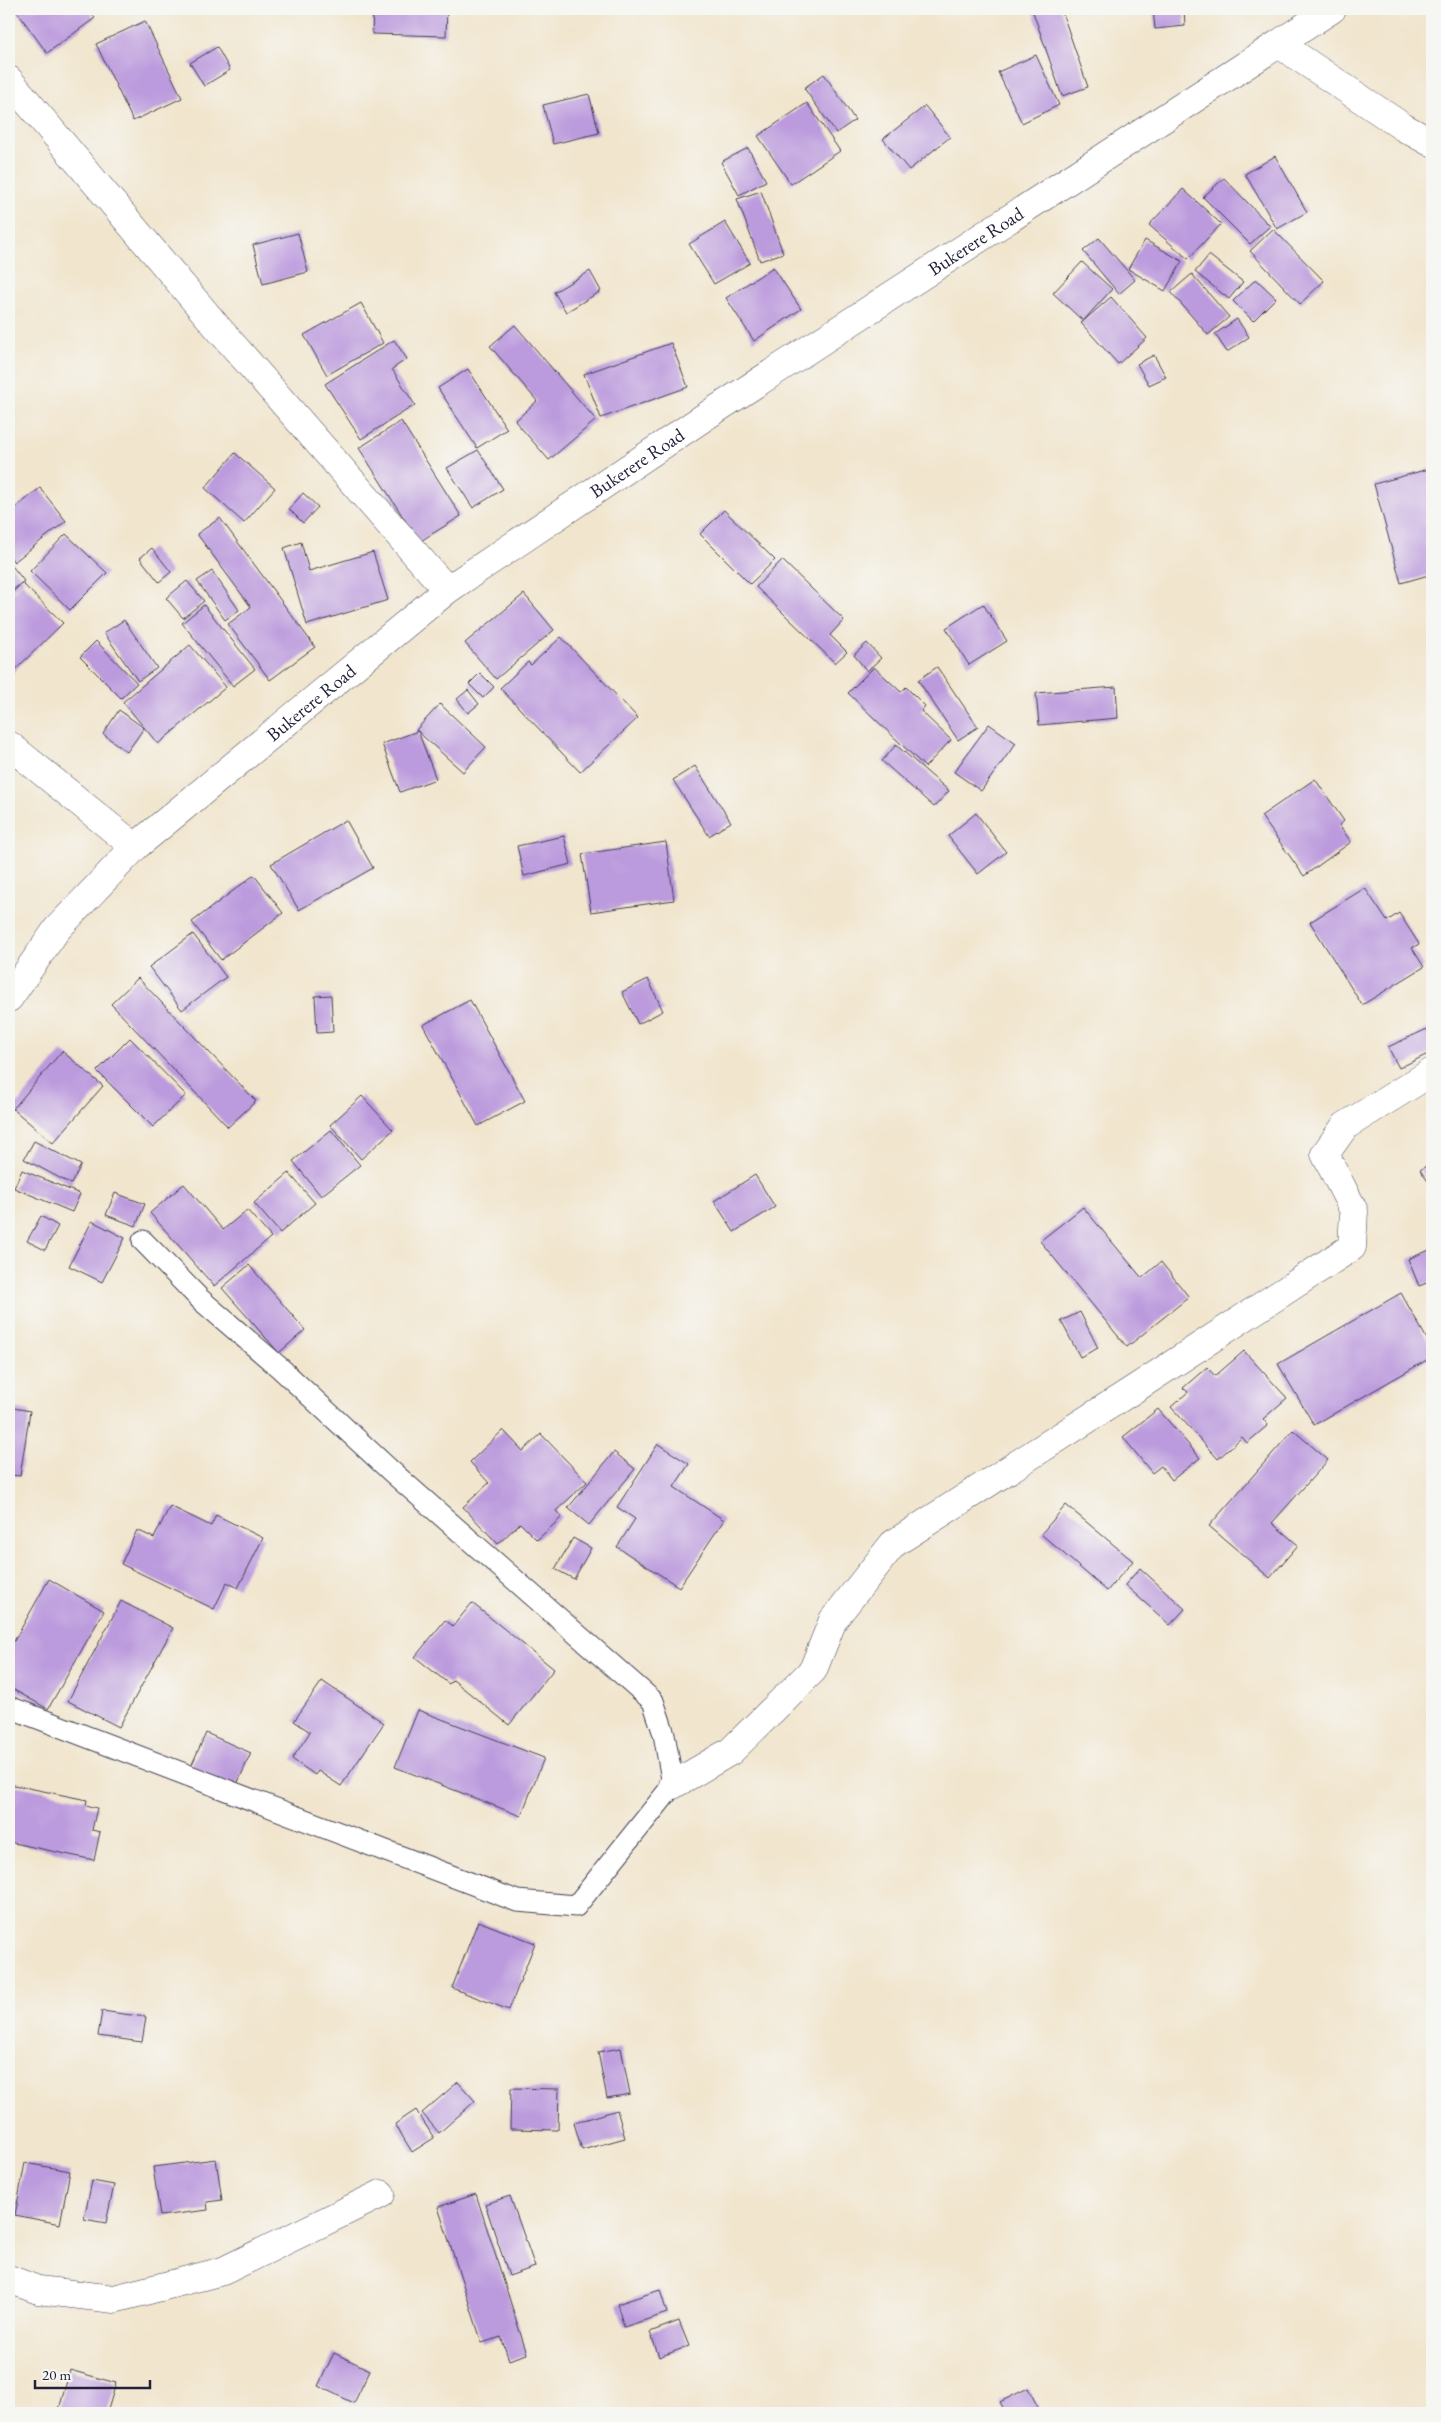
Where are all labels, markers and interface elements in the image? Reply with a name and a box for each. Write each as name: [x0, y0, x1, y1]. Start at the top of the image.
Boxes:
street label: Bukerere Road: [923, 201, 1029, 281]
street label: Bukerere Road: [585, 422, 689, 504]
street label: Bukerere Road: [261, 658, 361, 747]
scale bar: [35, 2357, 150, 2389]
text: 20 m: [42, 2365, 71, 2384]

